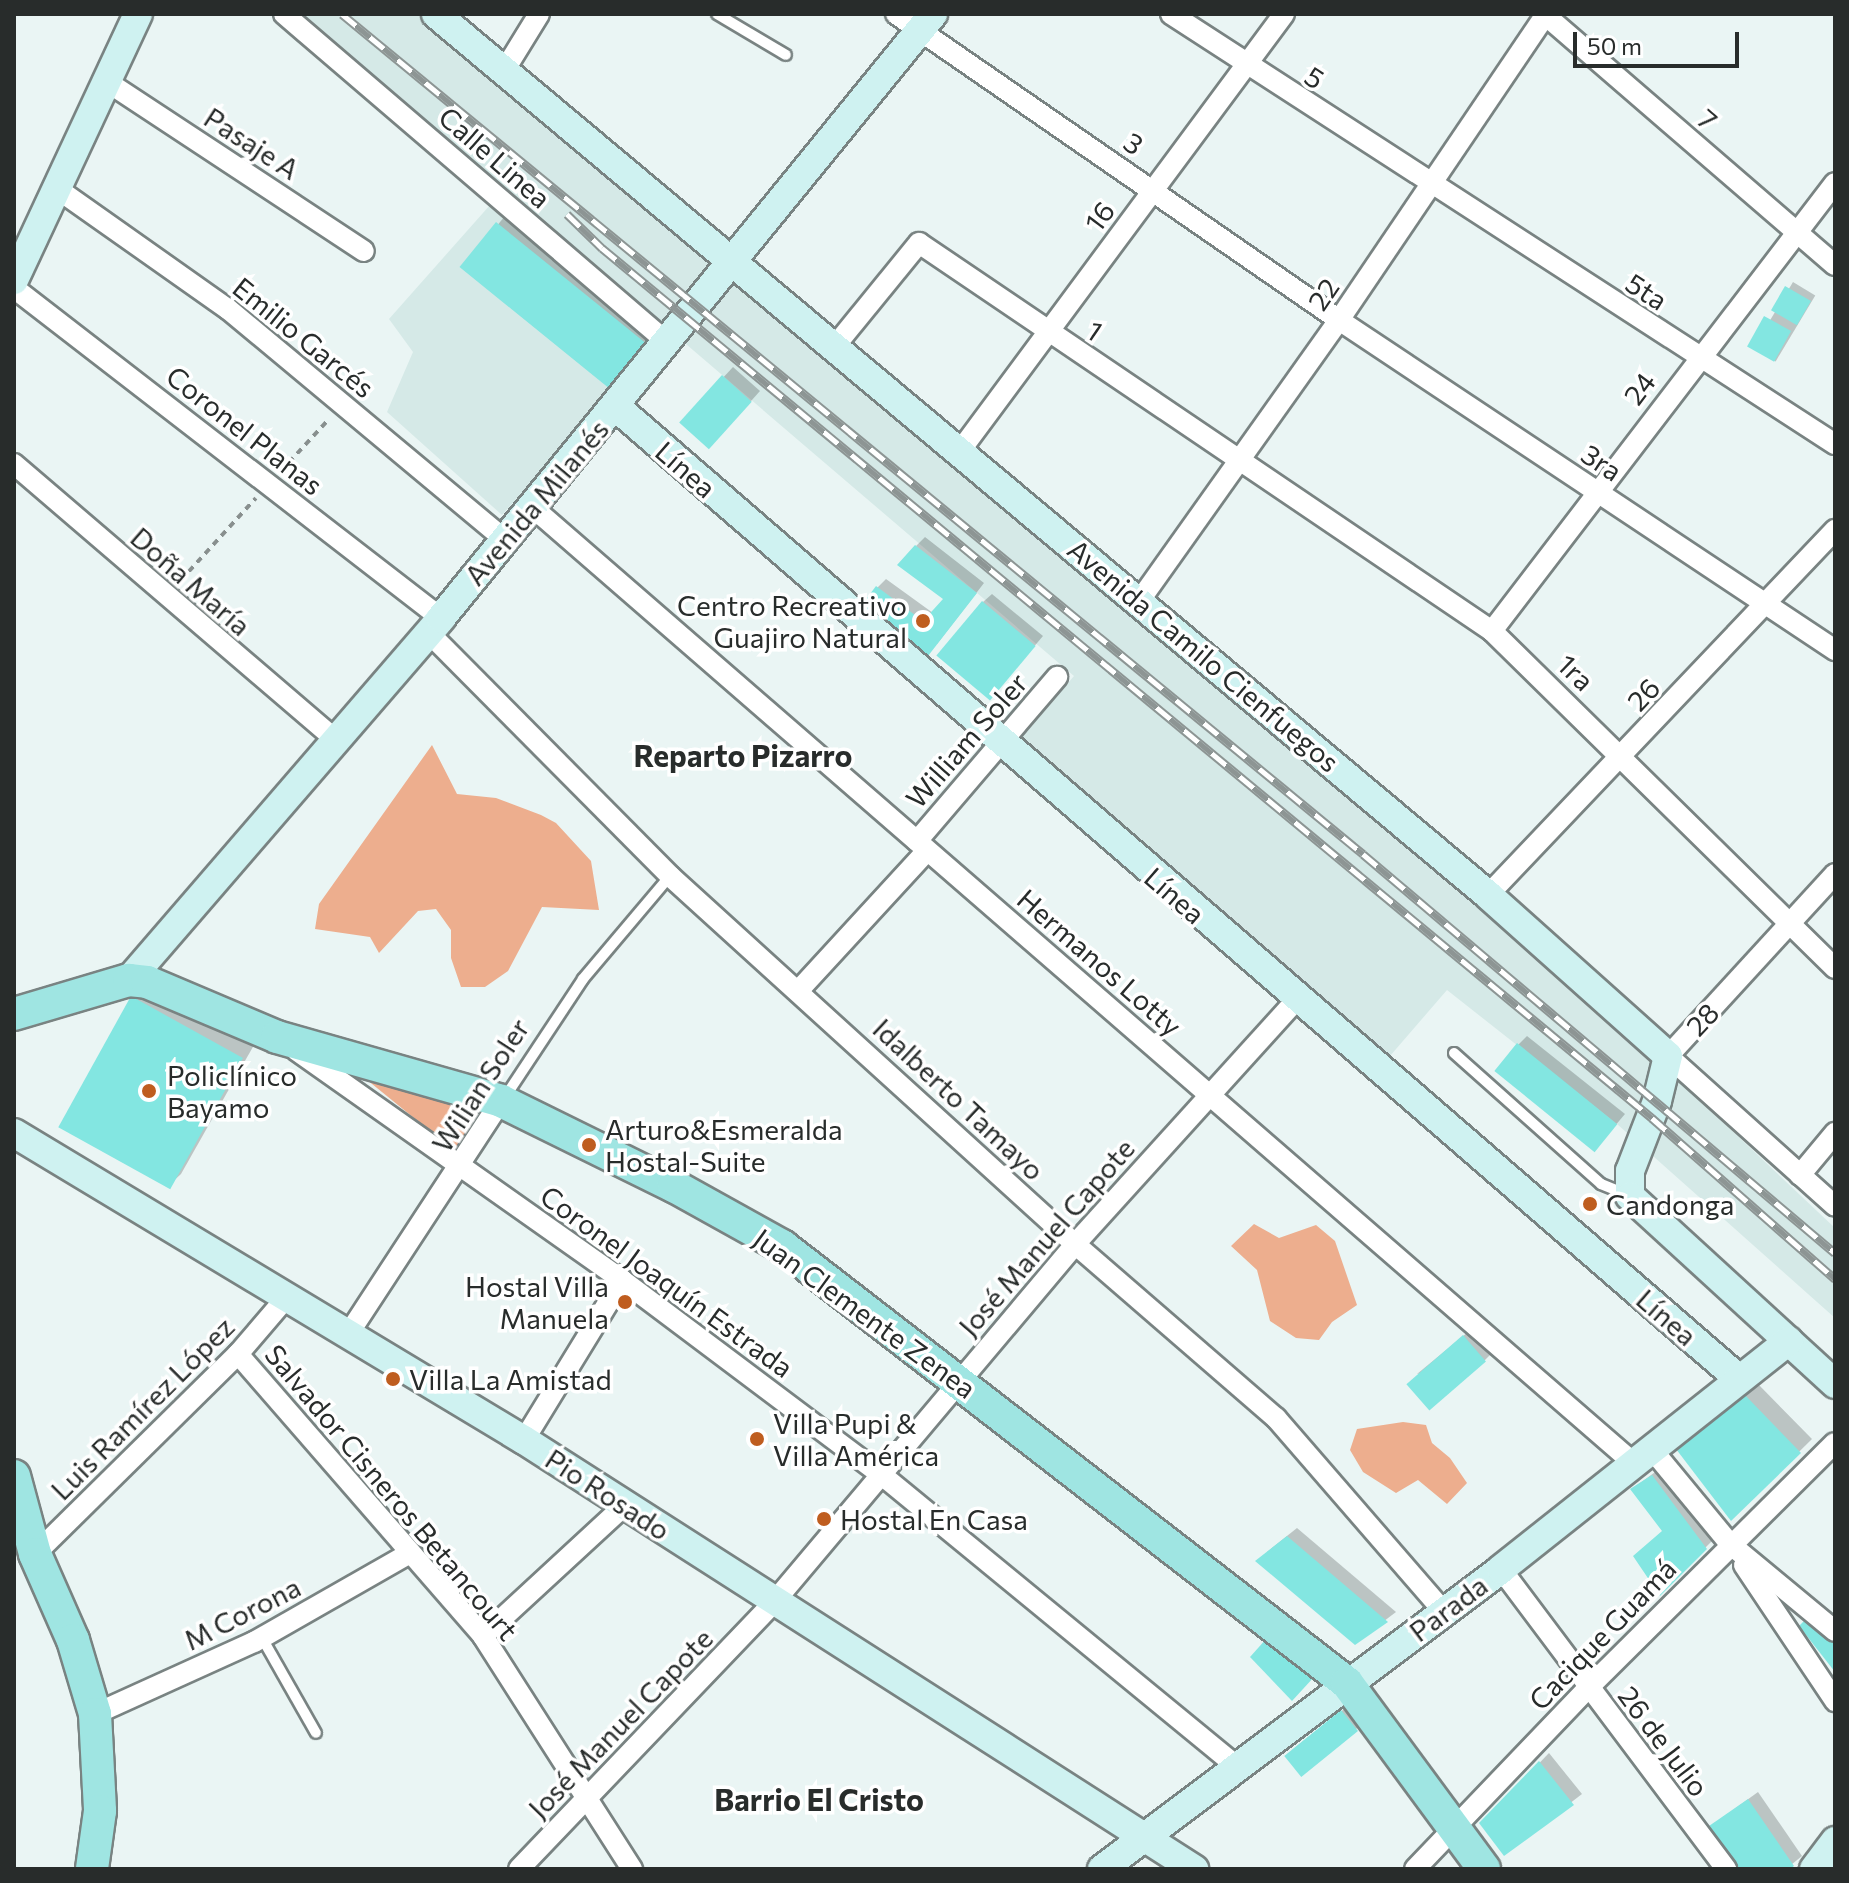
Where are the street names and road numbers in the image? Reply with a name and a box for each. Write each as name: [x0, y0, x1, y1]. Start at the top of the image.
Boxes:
street label: 5: [1299, 59, 1331, 95]
street label: Calle Linea: [432, 99, 558, 215]
street label: Pasaje A: [198, 100, 306, 186]
street label: 7: [1691, 101, 1725, 137]
street label: 3: [1118, 125, 1150, 161]
street label: 16: [1077, 194, 1121, 238]
street label: 5ta: [1620, 265, 1674, 317]
street label: Emilio Garcés: [227, 270, 381, 404]
street label: 22: [1300, 272, 1346, 316]
street label: 1: [1081, 313, 1109, 347]
street label: Coronel Planas: [160, 358, 330, 502]
street label: 24: [1616, 365, 1662, 411]
street label: Avenida Milanés: [457, 412, 615, 592]
street label: Línea: [649, 434, 723, 504]
street label: 3ra: [1575, 436, 1629, 488]
street label: Doña María: [124, 520, 258, 642]
street label: Avenida Camilo Cienfuegos: [1062, 532, 1346, 778]
street label: 1ra: [1551, 647, 1601, 697]
street label: William Soler: [898, 666, 1034, 814]
street label: 26: [1620, 671, 1666, 717]
street label: Línea: [1138, 860, 1212, 930]
street label: Hermanos Lotty: [1011, 882, 1189, 1042]
street label: 28: [1679, 996, 1725, 1042]
street label: Idalberto Tamayo: [867, 1011, 1051, 1187]
street label: Wilian Soler: [424, 1012, 536, 1158]
street label: José Manuel Capote: [951, 1131, 1141, 1343]
street label: Coronel Joaquín Estrada: [534, 1178, 800, 1384]
street label: Juan Clemente Zenea: [747, 1221, 983, 1405]
street label: Línea: [1630, 1282, 1704, 1352]
street label: Luis Ramírez López: [44, 1310, 240, 1506]
street label: Salvador Cisneros Betancourt: [259, 1337, 525, 1647]
street label: Pio Rosado: [540, 1441, 676, 1547]
street label: Cacique Guamá: [1522, 1552, 1682, 1716]
street label: Parada: [1403, 1568, 1493, 1648]
street label: M Corona: [178, 1569, 306, 1657]
street label: José Manuel Capote: [521, 1621, 719, 1825]
street label: 26 de Julio: [1612, 1679, 1716, 1803]

